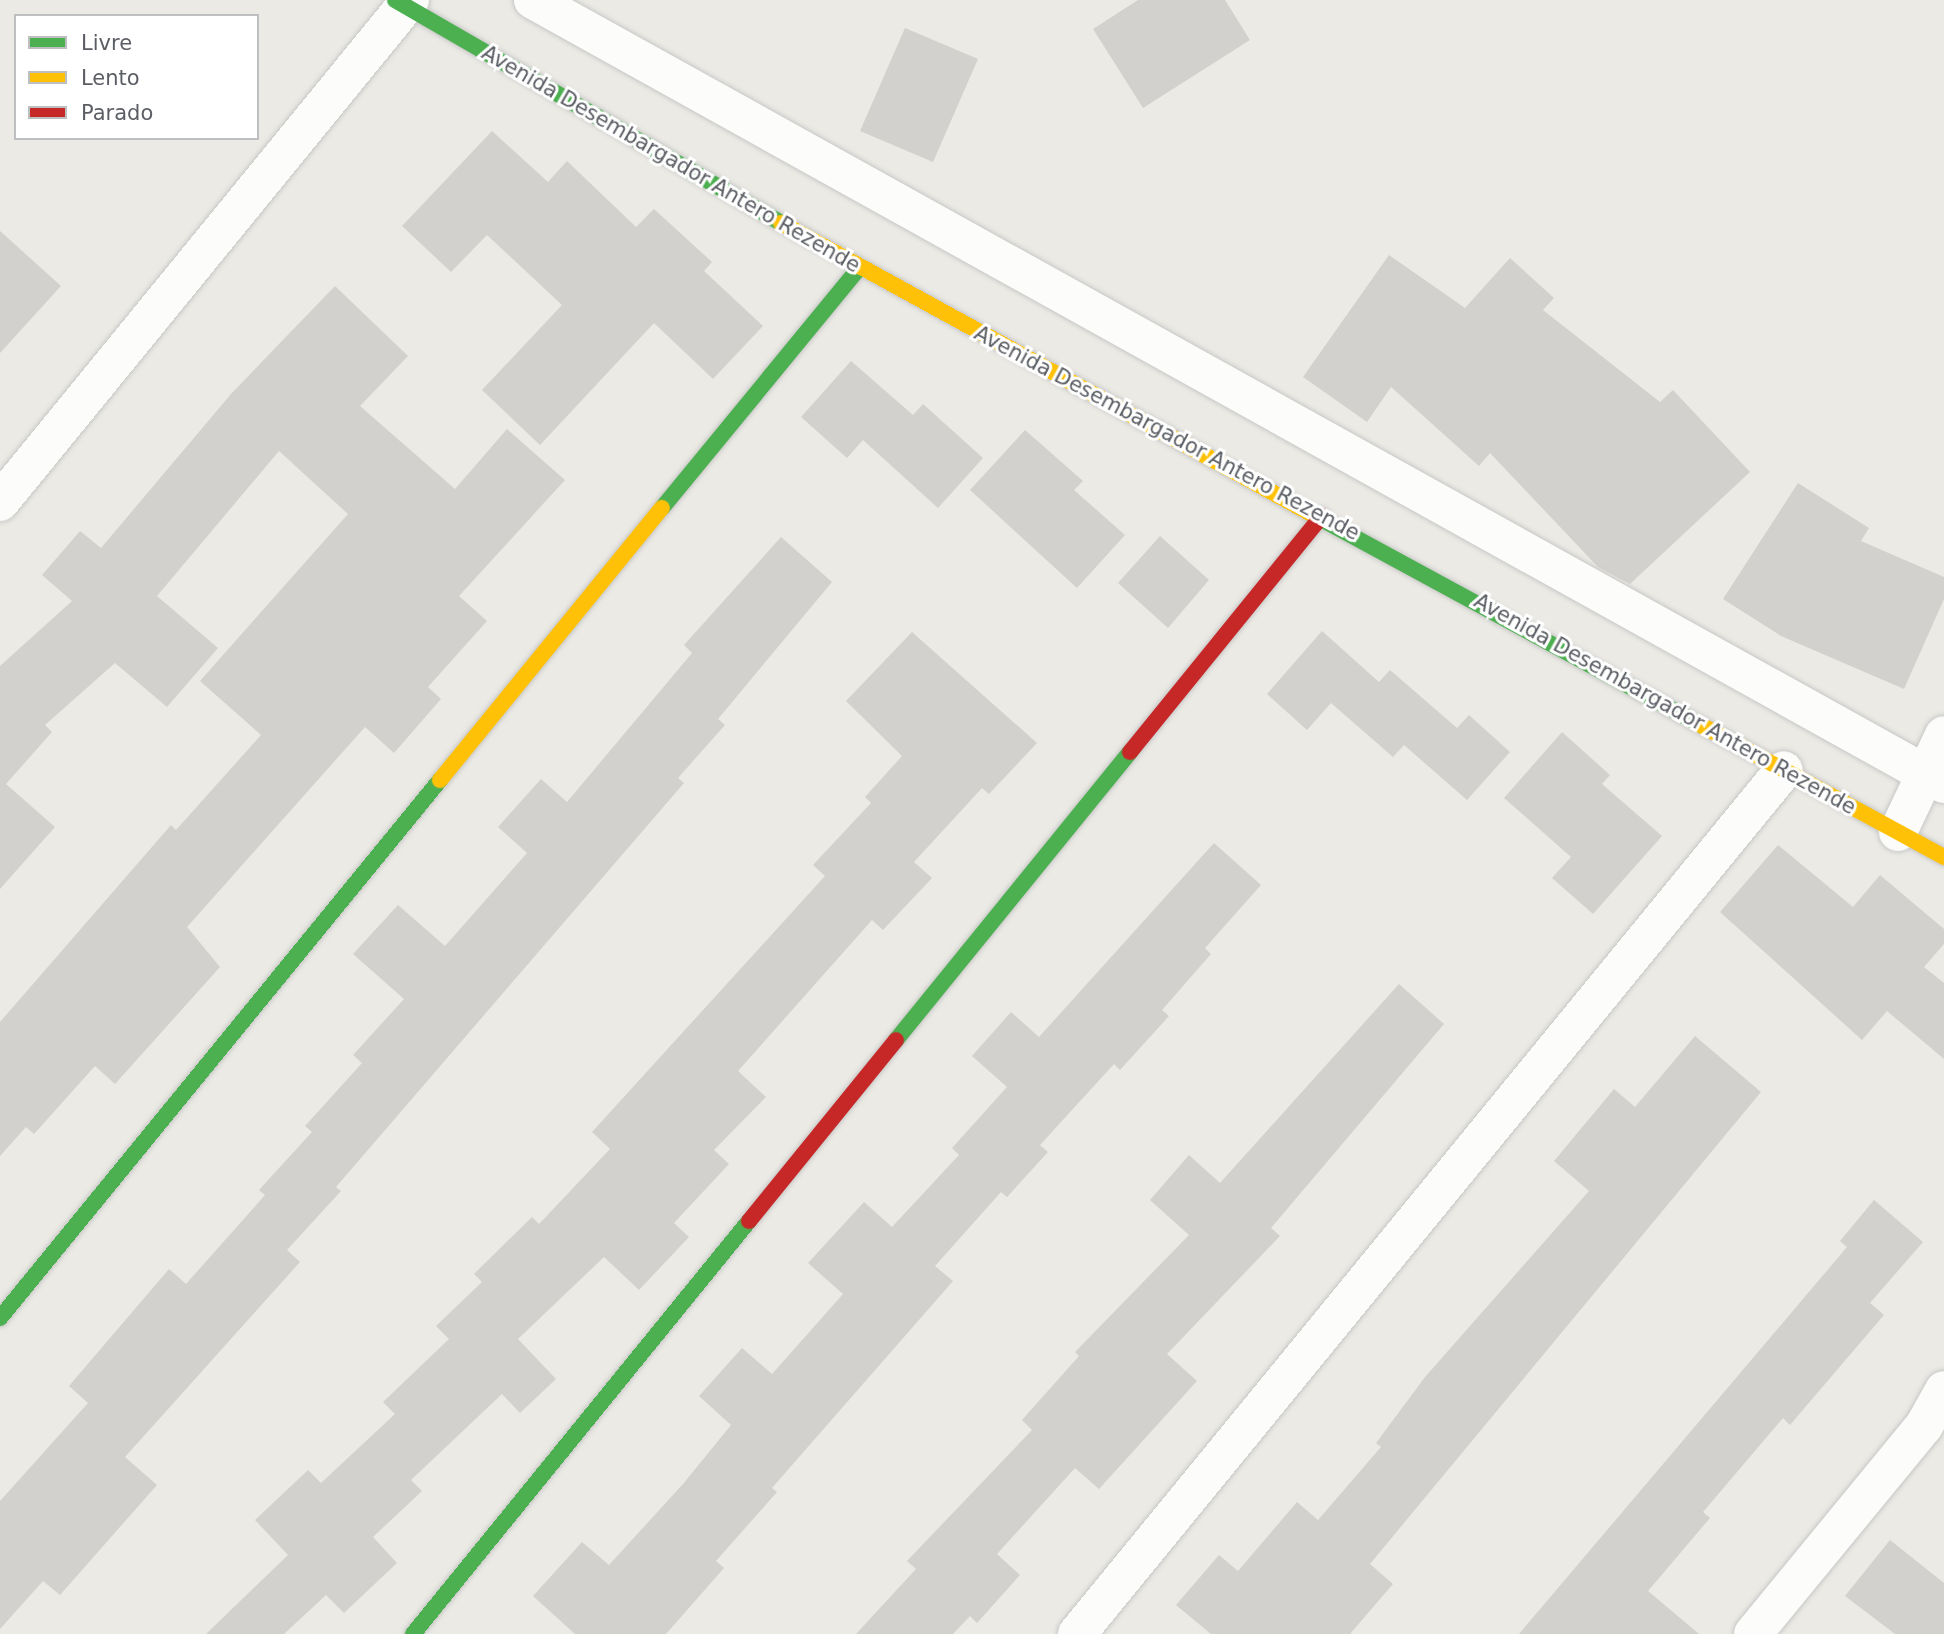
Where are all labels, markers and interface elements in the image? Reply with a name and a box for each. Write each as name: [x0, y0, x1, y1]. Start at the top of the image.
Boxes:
legend: [14, 14, 259, 140]
text: Livre: [81, 31, 132, 55]
street label: Avenida Desembargador Antero Rezende: [477, 40, 865, 278]
text: Lento: [81, 66, 140, 90]
text: Parado: [81, 101, 153, 125]
street label: Avenida Desembargador Antero Rezende: [970, 320, 1364, 546]
street label: Avenida Desembargador Antero Rezende: [1470, 588, 1860, 820]

